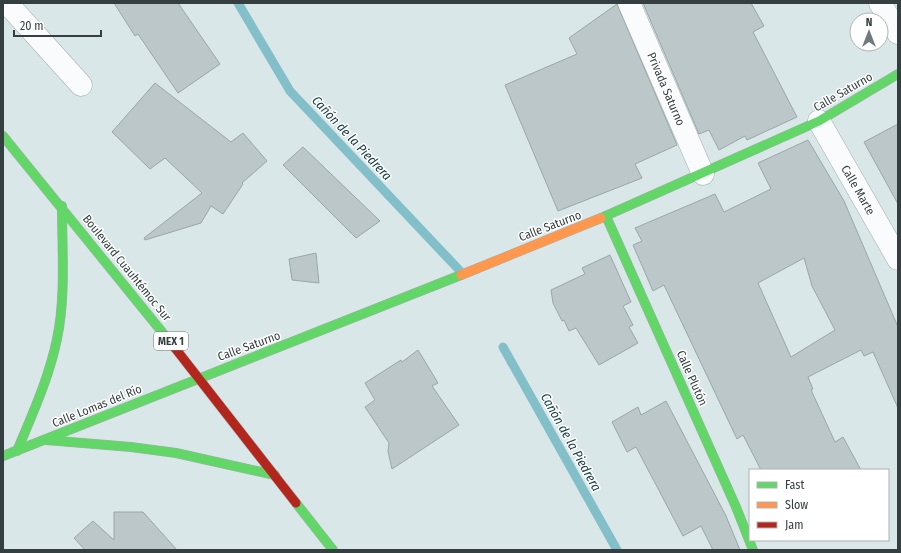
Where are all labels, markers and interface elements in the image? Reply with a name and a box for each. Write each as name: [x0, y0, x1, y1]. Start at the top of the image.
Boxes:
scale bar: [14, 12, 101, 38]
north arrow: [849, 12, 889, 52]
text: N: [866, 16, 872, 29]
text: 20 m: [20, 19, 44, 33]
street label: Privada Saturno: [644, 50, 688, 128]
street label: Calle Saturno: [811, 70, 875, 114]
water label: Cañón de la Piedrera: [309, 93, 395, 183]
street label: Calle Marte: [838, 163, 878, 217]
street label: Calle Saturno: [517, 208, 583, 244]
street label: Boulevard Cuauhtémoc Sur: [80, 212, 175, 325]
street label: Calle Saturno: [216, 328, 282, 364]
road number: MEX 1: [154, 332, 188, 350]
street label: Calle Plutón: [674, 348, 710, 408]
street label: Calle Lomas del Río: [50, 382, 144, 430]
water label: Cañón de la Piedrera: [538, 390, 604, 494]
legend: [749, 469, 889, 541]
text: Fast: [785, 478, 804, 492]
text: Slow: [785, 498, 808, 512]
text: Jam: [785, 518, 803, 532]

